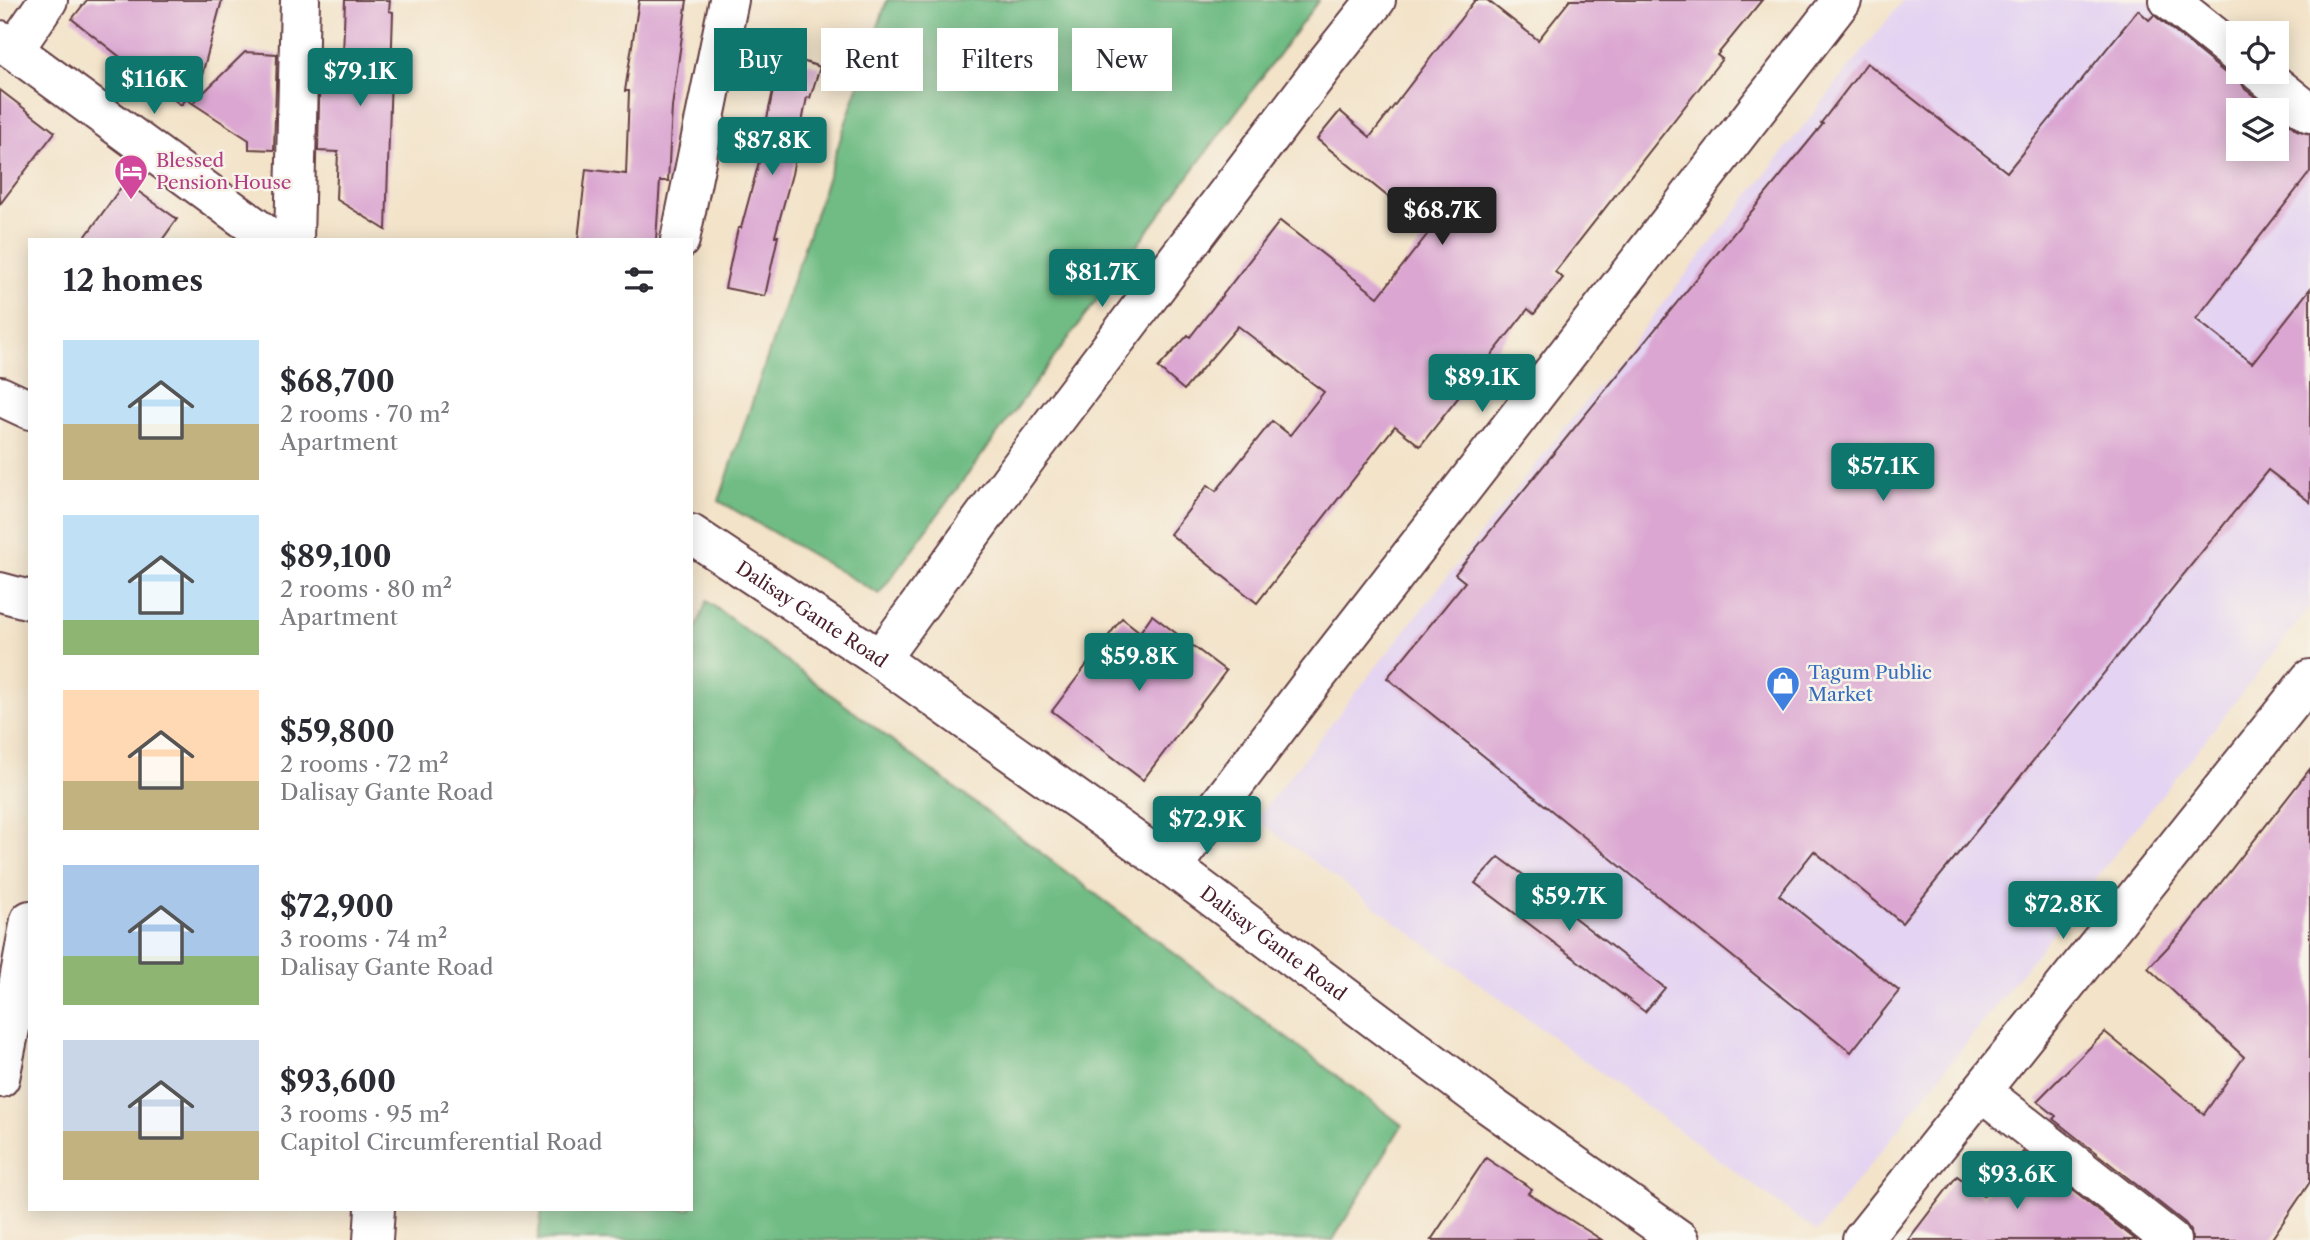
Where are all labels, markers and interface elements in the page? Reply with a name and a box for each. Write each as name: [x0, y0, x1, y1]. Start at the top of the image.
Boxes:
map controls: [2226, 21, 2289, 161]
button: locate: [2226, 21, 2289, 84]
chip: Buy: [714, 28, 807, 91]
chip: Rent: [821, 28, 923, 91]
chip: Filters: [937, 28, 1058, 91]
chip: New: [1072, 28, 1172, 91]
pin: $79.1K: [303, 48, 417, 108]
pin: $116K: [105, 57, 203, 116]
text: $79.1K: [324, 57, 396, 85]
text: $116K: [121, 65, 187, 93]
button: layers: [2226, 98, 2289, 161]
pin: $87.8K: [715, 118, 829, 177]
text: $87.8K: [734, 126, 810, 154]
place label: Blessed Pension House: [156, 149, 291, 194]
hotel icon: Blessed Pension House: [112, 152, 150, 201]
pin: $68.7K: [1385, 188, 1499, 247]
text: $68.7K: [1403, 196, 1481, 224]
pin: $81.7K: [1045, 250, 1159, 309]
text: $81.7K: [1065, 258, 1139, 286]
icon: filters: [620, 261, 658, 299]
text: 12 homes: [63, 262, 203, 299]
pin: $89.1K: [1425, 354, 1539, 414]
text: $68,700: [280, 363, 395, 400]
text: $89.1K: [1445, 363, 1519, 391]
icon: home: [119, 368, 203, 452]
text: 2 rooms · 70 m²: [280, 400, 450, 428]
text: Apartment: [280, 428, 398, 456]
pin: $57.1K: [1826, 444, 1940, 503]
text: $57.1K: [1847, 452, 1919, 480]
text: $89,100: [280, 538, 392, 575]
icon: home: [119, 543, 203, 627]
street label: Dalisay Gante Road: [732, 556, 892, 672]
text: 2 rooms · 80 m²: [280, 575, 452, 603]
text: Apartment: [280, 603, 398, 631]
pin: $59.8K: [1082, 634, 1196, 693]
text: $59.8K: [1100, 642, 1178, 670]
place label: Tagum Public Market: [1808, 661, 1932, 706]
shop icon: Tagum Public Market: [1764, 664, 1802, 713]
text: $59,800: [280, 713, 395, 750]
icon: home: [119, 718, 203, 802]
text: 2 rooms · 72 m²: [280, 750, 449, 778]
text: Dalisay Gante Road: [280, 778, 493, 806]
pin: $72.9K: [1150, 796, 1264, 856]
text: $72.9K: [1169, 805, 1245, 833]
pin: $59.7K: [1512, 874, 1626, 933]
street label: Dalisay Gante Road: [1196, 881, 1351, 1006]
pin: $72.8K: [2006, 881, 2120, 941]
text: $59.7K: [1532, 882, 1606, 910]
text: $72,900: [280, 888, 394, 925]
text: $72.8K: [2024, 890, 2102, 918]
icon: home: [119, 893, 203, 977]
text: 3 rooms · 74 m²: [280, 925, 447, 953]
text: Dalisay Gante Road: [280, 953, 493, 981]
text: $93,600: [280, 1063, 396, 1100]
icon: home: [119, 1068, 203, 1152]
text: 3 rooms · 95 m²: [280, 1100, 449, 1128]
text: Capitol Circumferential Road: [280, 1128, 603, 1156]
pin: $93.6K: [1960, 1152, 2074, 1211]
text: $93.6K: [1978, 1160, 2056, 1188]

